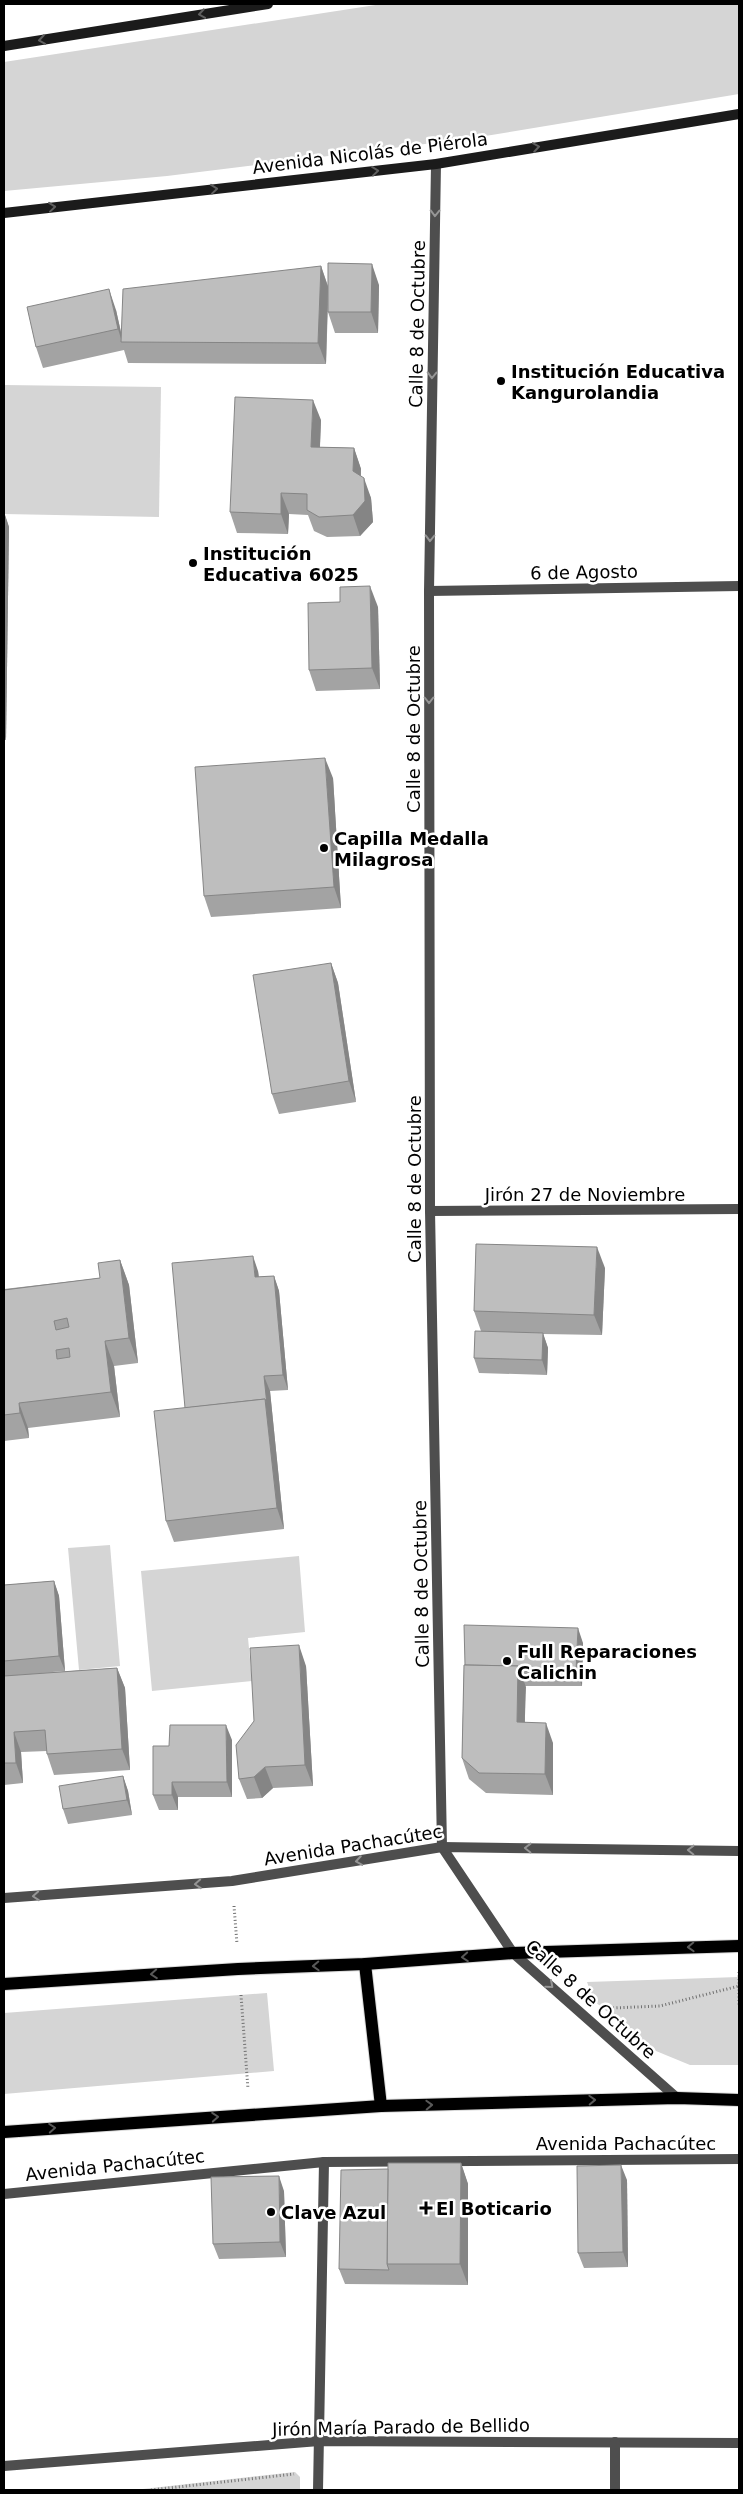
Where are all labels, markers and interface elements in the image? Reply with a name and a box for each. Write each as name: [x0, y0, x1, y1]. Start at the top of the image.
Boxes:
one-way arrow: [198, 9, 206, 19]
one-way arrow: [37, 34, 46, 44]
street label: Avenida Nicolás de Piérola: [251, 128, 489, 178]
one-way arrow: [531, 143, 540, 153]
one-way arrow: [371, 166, 379, 177]
one-way arrow: [210, 184, 218, 195]
one-way arrow: [48, 202, 56, 213]
one-way arrow: [430, 209, 440, 217]
street label: Calle 8 de Octubre: [405, 240, 429, 408]
place label: Institución Educativa Kangurolandia: [511, 361, 725, 403]
one-way arrow: [427, 371, 438, 379]
marker: Institución Educativa Kangurolandia: [495, 375, 507, 387]
one-way arrow: [424, 534, 435, 542]
place label: Institución Educativa 6025: [203, 543, 359, 585]
marker: Institución Educativa 6025: [187, 557, 199, 569]
street label: 6 de Agosto: [530, 561, 638, 583]
street label: Calle 8 de Octubre: [403, 645, 424, 813]
one-way arrow: [424, 696, 434, 704]
place label: Capilla Medalla Milagrosa: [334, 828, 489, 870]
marker: Capilla Medalla Milagrosa: [318, 842, 330, 854]
street label: Calle 8 de Octubre: [404, 1095, 425, 1263]
street label: Jirón 27 de Noviembre: [484, 1184, 685, 1205]
street label: Calle 8 de Octubre: [409, 1500, 433, 1668]
place label: Full Reparaciones Calichin: [517, 1641, 697, 1683]
marker: Full Reparaciones Calichin: [501, 1655, 513, 1667]
street label: Avenida Pachacútec: [262, 1821, 444, 1869]
one-way arrow: [524, 1843, 532, 1853]
one-way arrow: [686, 1845, 694, 1855]
one-way arrow: [354, 1855, 363, 1865]
one-way arrow: [194, 1878, 202, 1889]
one-way arrow: [32, 1890, 40, 1901]
street label: Calle 8 de Octubre: [522, 1935, 660, 2063]
one-way arrow: [686, 1942, 694, 1953]
one-way arrow: [460, 1951, 468, 1962]
one-way arrow: [312, 1961, 320, 1971]
one-way arrow: [150, 1969, 158, 1980]
one-way arrow: [544, 1980, 553, 1989]
one-way arrow: [588, 2095, 596, 2105]
one-way arrow: [426, 2100, 434, 2110]
one-way arrow: [211, 2112, 219, 2123]
one-way arrow: [49, 2123, 57, 2134]
street label: Avenida Pachacútec: [536, 2133, 716, 2154]
street label: Avenida Pachacútec: [24, 2145, 206, 2185]
place label: El Boticario: [436, 2198, 552, 2219]
place label: Clave Azul: [281, 2202, 386, 2223]
marker: El Boticario: [420, 2202, 432, 2214]
marker: Clave Azul: [265, 2206, 277, 2218]
street label: Jirón María Parado de Bellido: [271, 2414, 530, 2440]

